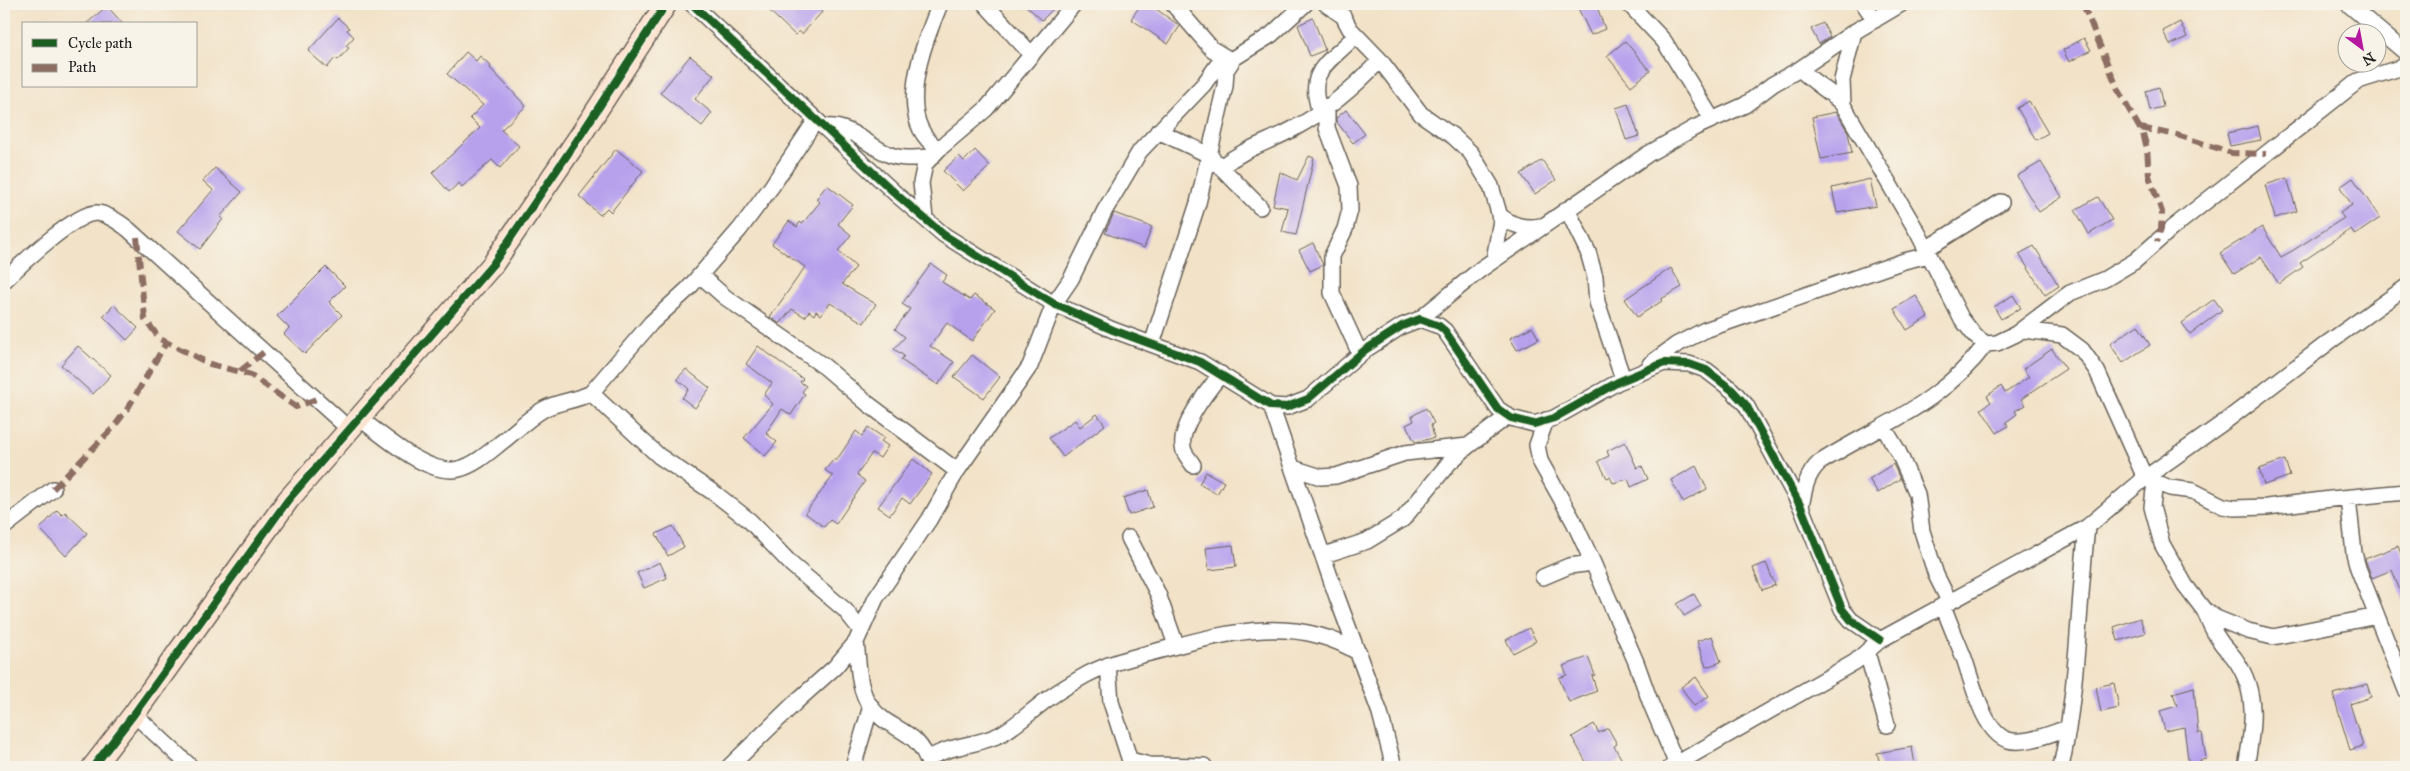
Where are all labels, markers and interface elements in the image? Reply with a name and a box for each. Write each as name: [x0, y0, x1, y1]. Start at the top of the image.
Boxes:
legend: [22, 22, 198, 88]
north arrow: [2338, 22, 2388, 72]
text: Cycle path: [68, 34, 133, 52]
text: N: [2359, 48, 2378, 69]
text: Path: [68, 58, 97, 76]

